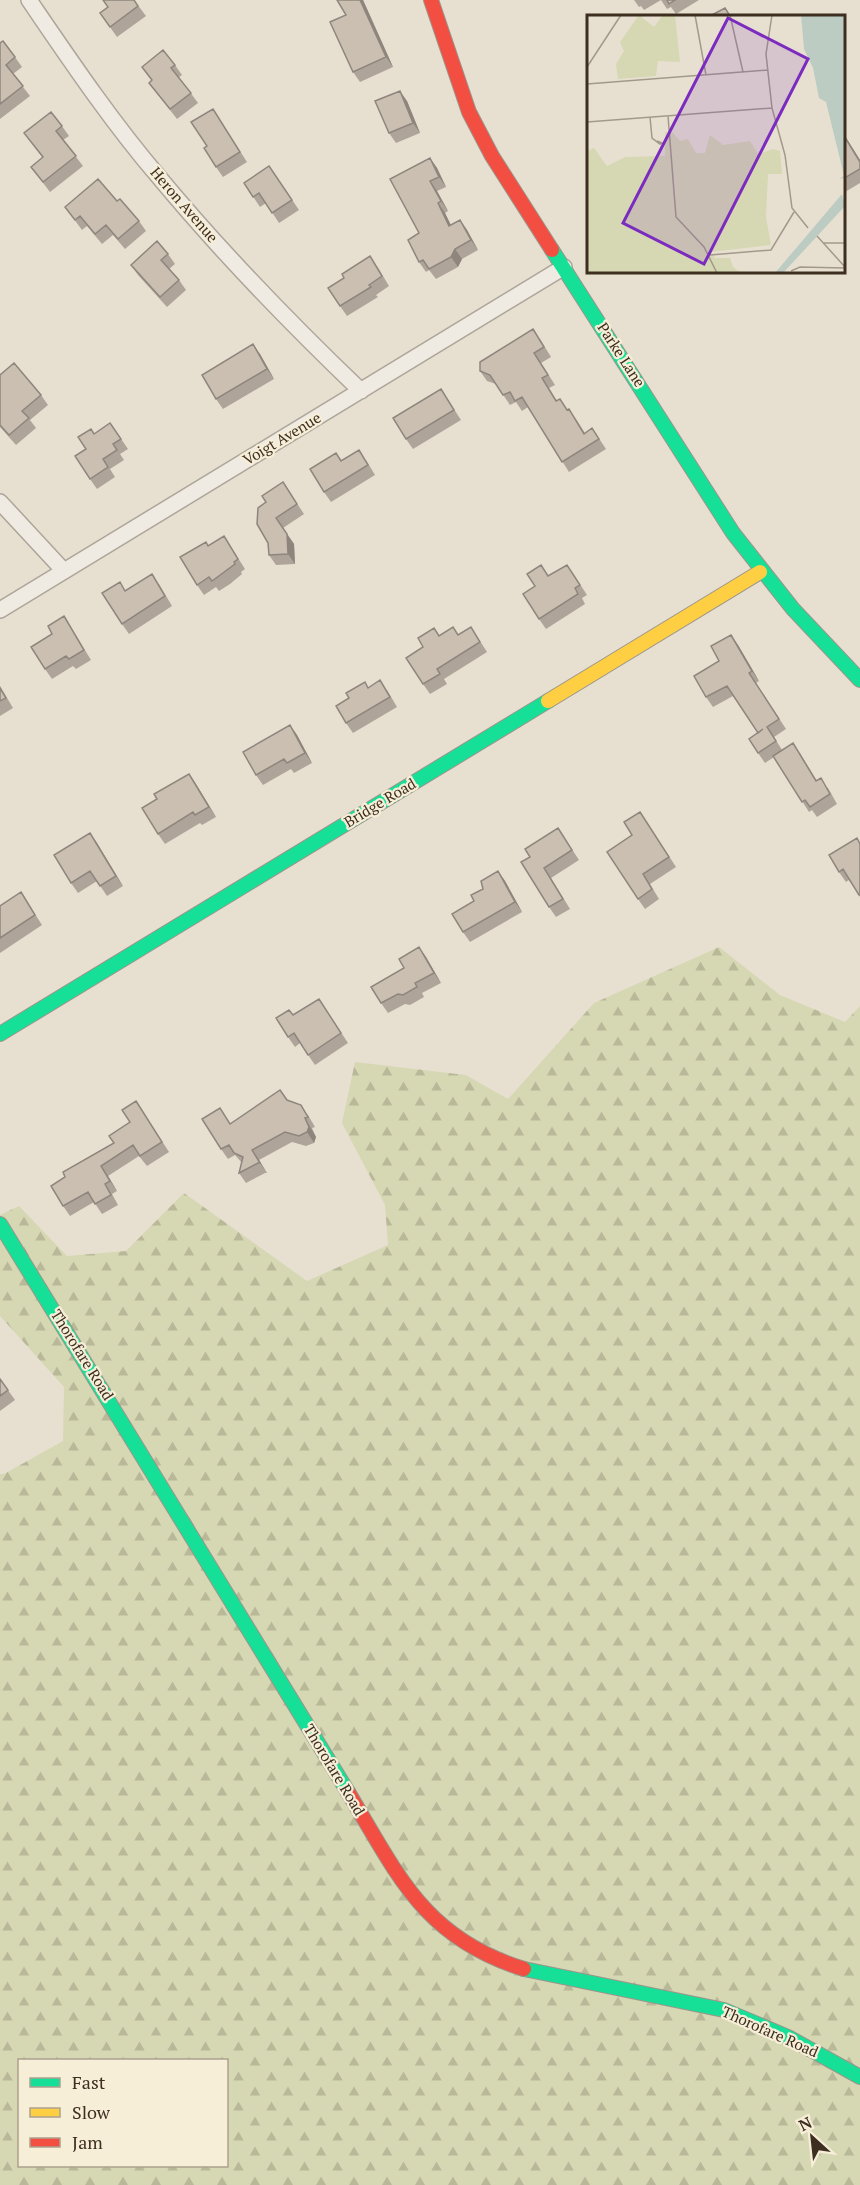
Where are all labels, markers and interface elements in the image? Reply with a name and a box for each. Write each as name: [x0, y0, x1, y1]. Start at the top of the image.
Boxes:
inset map: [587, 15, 845, 273]
street label: Heron Avenue: [146, 162, 223, 246]
street label: Parke Lane: [593, 318, 650, 391]
street label: Voigt Avenue: [239, 407, 324, 469]
street label: Bridge Road: [340, 773, 419, 831]
street label: Thorofare Road: [47, 1305, 119, 1404]
street label: Thorofare Road: [300, 1720, 370, 1819]
street label: Thorofare Road: [719, 2001, 822, 2061]
legend: [18, 2059, 228, 2167]
text: Fast: [72, 2070, 106, 2094]
text: Slow: [72, 2100, 111, 2124]
north arrow: [782, 2107, 842, 2167]
text: N: [795, 2111, 816, 2136]
text: Jam: [72, 2130, 103, 2154]

